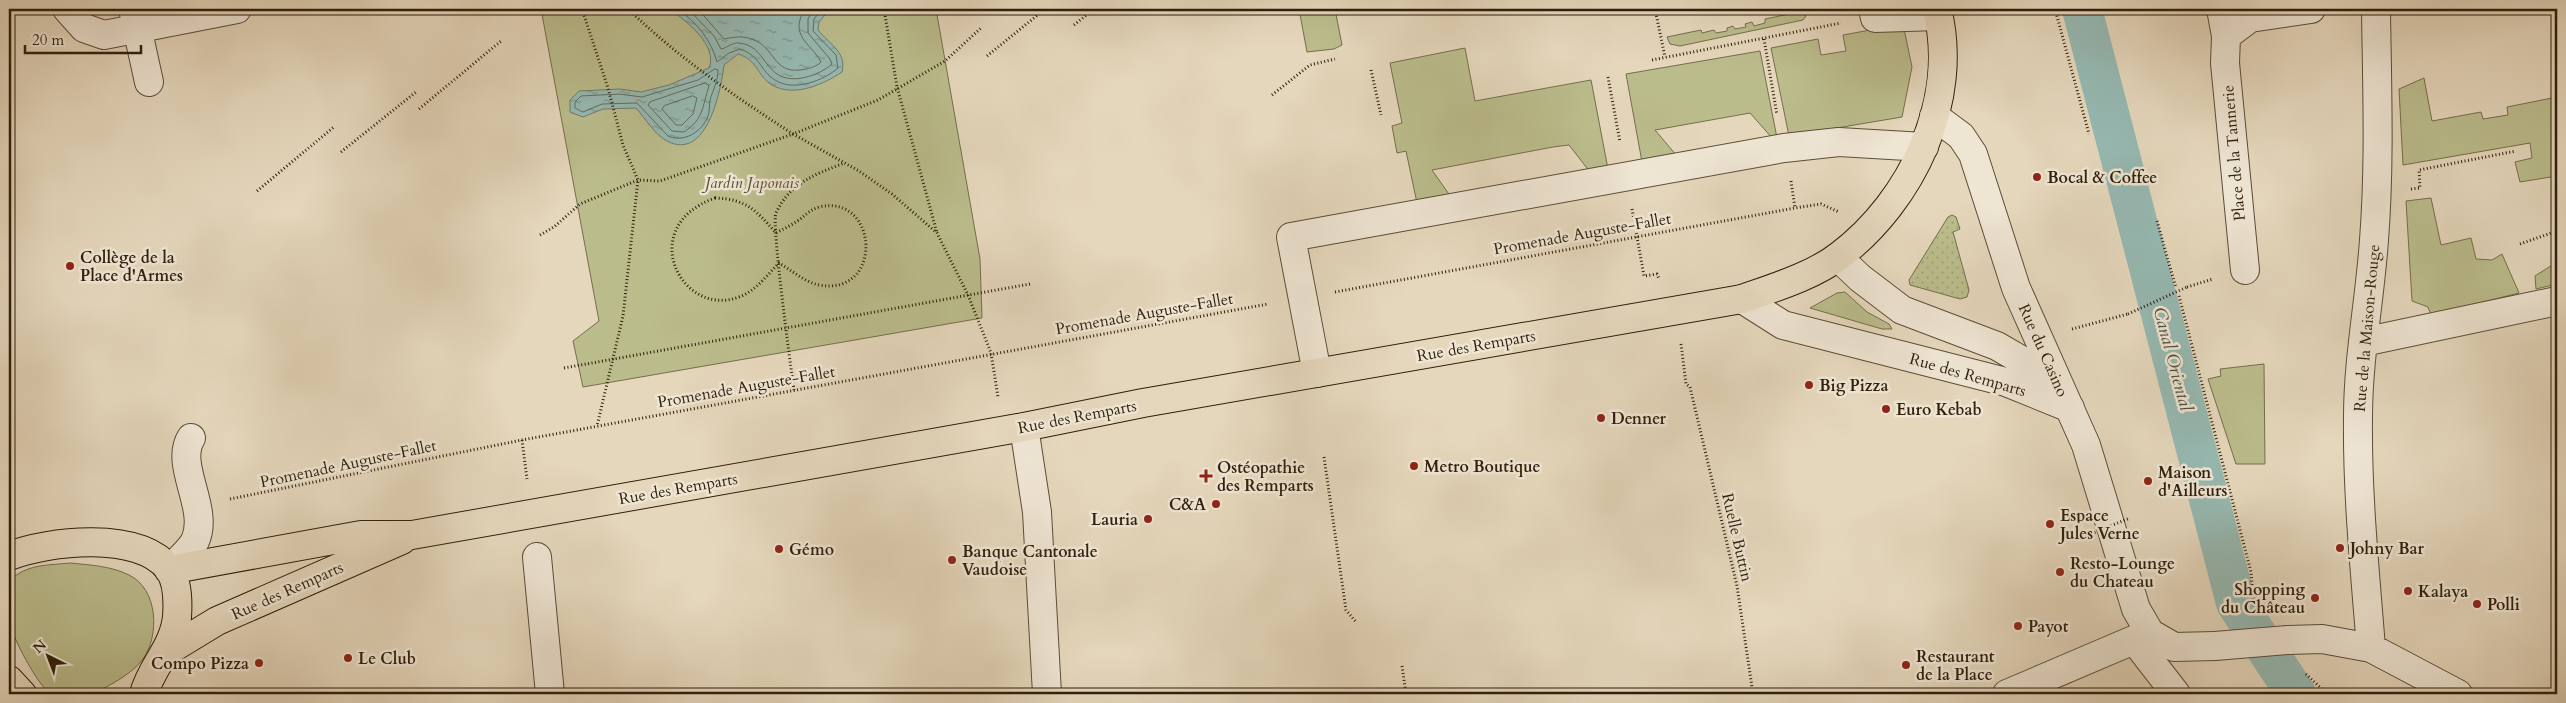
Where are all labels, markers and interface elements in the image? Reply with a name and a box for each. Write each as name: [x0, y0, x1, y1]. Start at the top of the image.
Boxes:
scale bar: [25, 22, 141, 54]
text: 20 m: [32, 30, 64, 50]
street label: Place de la Tannerie: [2217, 84, 2251, 222]
place label: Bocal & Coffee: [2047, 167, 2157, 189]
marker: Bocal & Coffee: [2031, 171, 2043, 183]
park label: Jardin Japonais: [701, 172, 800, 194]
street label: Promenade Auguste-Fallet: [1492, 208, 1673, 260]
street label: Rue de la Maison-Rouge: [2349, 243, 2385, 413]
place label: Collège de la Place d'Armes: [80, 247, 183, 287]
marker: Collège de la Place d'Armes: [64, 260, 76, 272]
street label: Promenade Auguste-Fallet: [1054, 288, 1235, 340]
street label: Rue du Casino: [2013, 300, 2074, 401]
water label: Canal Oriental: [2147, 304, 2199, 415]
street label: Rue des Remparts: [1415, 325, 1537, 367]
street label: Rue des Remparts: [1907, 348, 2029, 402]
street label: Promenade Auguste-Fallet: [656, 361, 837, 413]
place label: Big Pizza: [1819, 375, 1888, 397]
marker: Big Pizza: [1803, 379, 1815, 391]
street label: Rue des Remparts: [1016, 395, 1138, 439]
place label: Euro Kebab: [1896, 399, 1982, 421]
marker: Euro Kebab: [1880, 403, 1892, 415]
place label: Denner: [1611, 408, 1667, 430]
marker: Denner: [1595, 412, 1607, 424]
street label: Promenade Auguste-Fallet: [258, 435, 439, 493]
place label: Metro Boutique: [1424, 456, 1541, 478]
place label: Ostéopathie des Remparts: [1217, 457, 1314, 497]
marker: Metro Boutique: [1408, 460, 1420, 472]
place label: Maison d'Ailleurs: [2158, 462, 2227, 502]
street label: Rue des Remparts: [617, 468, 739, 510]
marker: Ostéopathie des Remparts: [1199, 469, 1213, 483]
marker: Maison d'Ailleurs: [2142, 475, 2154, 487]
street label: Ruelle Buttin: [1716, 491, 1758, 584]
place label: C&A: [1169, 494, 1206, 516]
marker: C&A: [1210, 498, 1222, 510]
place label: Espace Jules Verne: [2058, 505, 2140, 545]
place label: Lauria: [1091, 509, 1138, 531]
marker: Lauria: [1142, 513, 1154, 525]
marker: Espace Jules Verne: [2044, 518, 2056, 530]
place label: Johny Bar: [2348, 538, 2425, 560]
place label: Gémo: [789, 539, 834, 561]
place label: Banque Cantonale Vaudoise: [962, 541, 1098, 581]
marker: Johny Bar: [2334, 542, 2346, 554]
marker: Gémo: [773, 543, 785, 555]
place label: Resto-Lounge du Chateau: [2070, 553, 2175, 593]
marker: Banque Cantonale Vaudoise: [946, 554, 958, 566]
street label: Rue des Remparts: [228, 556, 347, 625]
marker: Resto-Lounge du Chateau: [2054, 566, 2066, 578]
place label: Shopping du Château: [2221, 579, 2305, 619]
place label: Kalaya: [2418, 581, 2468, 603]
marker: Kalaya: [2402, 585, 2414, 597]
marker: Shopping du Château: [2309, 592, 2321, 604]
place label: Polli: [2487, 594, 2520, 616]
marker: Polli: [2471, 598, 2483, 610]
place label: Payot: [2028, 616, 2069, 638]
marker: Payot: [2012, 620, 2024, 632]
north arrow: [22, 630, 72, 680]
text: N: [29, 636, 51, 658]
place label: Restaurant de la Place: [1916, 646, 1995, 686]
place label: Le Club: [358, 648, 416, 670]
marker: Le Club: [342, 652, 354, 664]
place label: Compo Pizza: [151, 653, 249, 675]
marker: Compo Pizza: [253, 657, 265, 669]
marker: Restaurant de la Place: [1900, 659, 1912, 671]

